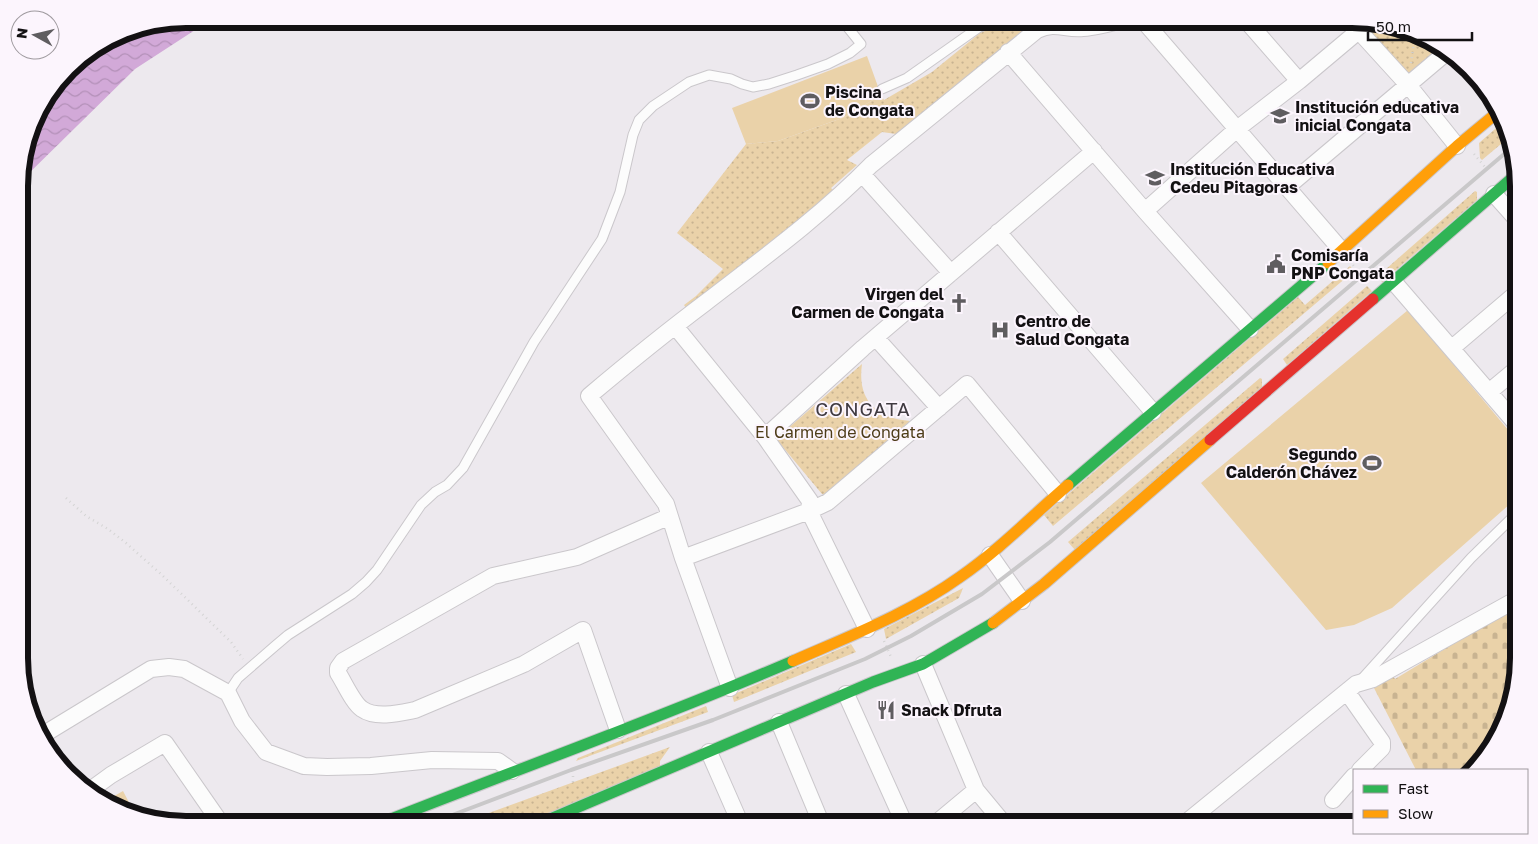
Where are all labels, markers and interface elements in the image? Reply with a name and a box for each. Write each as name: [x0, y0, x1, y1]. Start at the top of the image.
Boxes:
north arrow: [10, 10, 60, 60]
scale bar: [1368, 10, 1472, 42]
text: 50 m: [1376, 17, 1411, 35]
text: N: [12, 27, 31, 40]
place label: Piscina de Congata: [825, 82, 914, 120]
sports icon: Piscina de Congata: [799, 90, 821, 112]
place label: Institución educativa inicial Congata: [1295, 97, 1459, 135]
school or university icon: Institución educativa inicial Congata: [1269, 105, 1291, 127]
place label: Institución Educativa Cedeu Pitagoras: [1170, 159, 1334, 197]
school or university icon: Institución Educativa Cedeu Pitagoras: [1144, 167, 1166, 189]
place label: Comisaría PNP Congata: [1291, 245, 1394, 283]
public building icon: Comisaría PNP Congata: [1265, 253, 1287, 275]
place label: Virgen del Carmen de Congata: [791, 284, 945, 322]
church icon: Virgen del Carmen de Congata: [948, 292, 970, 314]
place label: Centro de Salud Congata: [1015, 311, 1129, 349]
hospital icon: Centro de Salud Congata: [989, 319, 1011, 341]
district label: CONGATA: [815, 397, 911, 420]
park label: El Carmen de Congata: [755, 422, 925, 442]
place label: Segundo Calderón Chávez: [1226, 444, 1357, 482]
sports icon: Segundo Calderón Chávez: [1361, 452, 1383, 474]
restaurant icon: Snack Dfruta: [875, 699, 897, 721]
place label: Snack Dfruta: [901, 700, 1002, 720]
legend: [1353, 769, 1528, 834]
text: Fast: [1398, 779, 1429, 797]
text: Slow: [1398, 804, 1433, 822]

